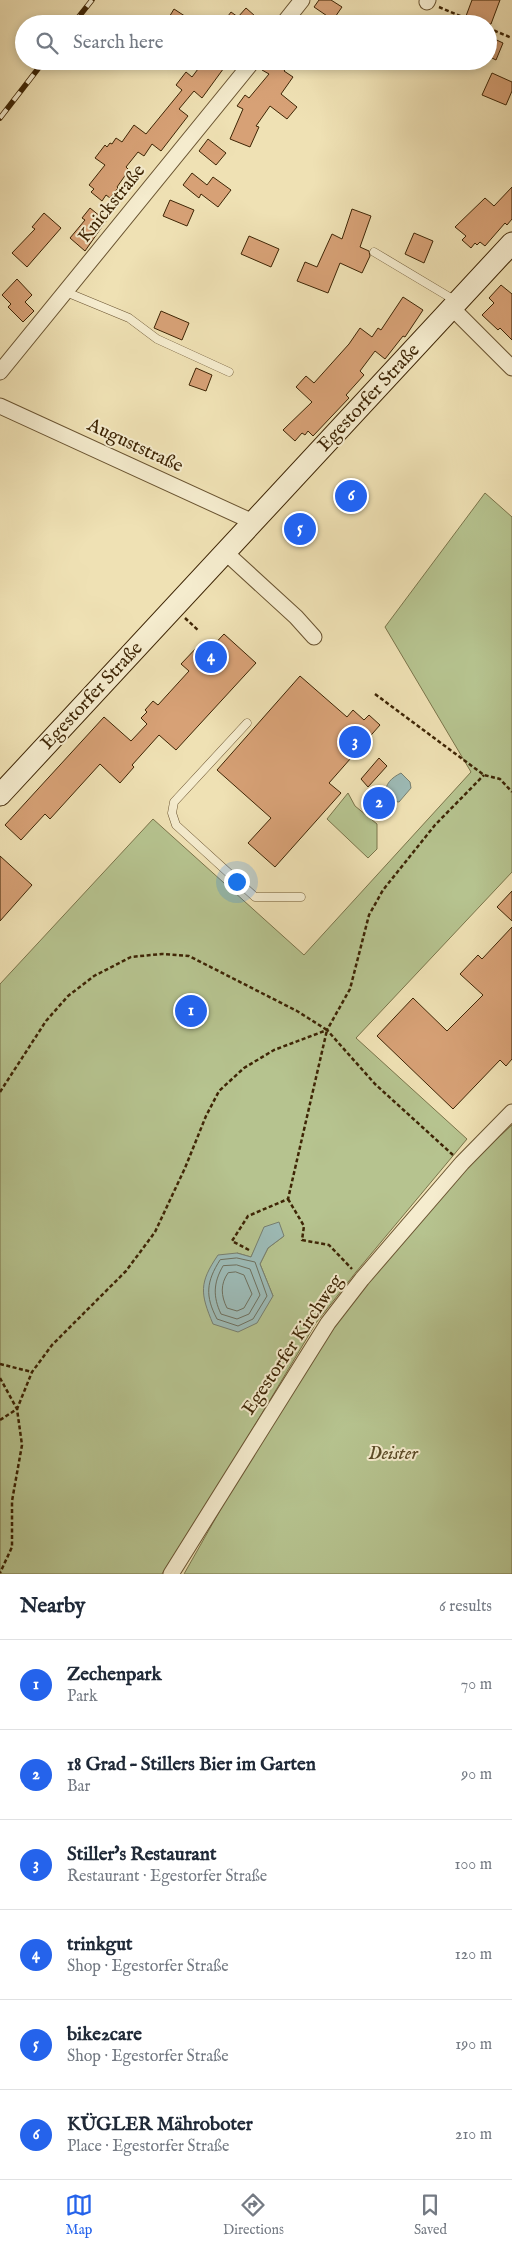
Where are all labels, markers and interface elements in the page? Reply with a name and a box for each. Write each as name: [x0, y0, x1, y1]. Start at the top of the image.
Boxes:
search box: [15, 15, 497, 70]
icon: search: [33, 29, 61, 57]
text: Search here: [73, 31, 164, 55]
street label: Knickstraße: [73, 160, 151, 248]
street label: Egestorfer Straße: [313, 339, 425, 457]
street label: Auguststraße: [82, 413, 187, 479]
pin: 6: [335, 477, 367, 515]
pin: 5: [284, 510, 316, 548]
street label: Egestorfer Straße: [36, 637, 148, 755]
pin: 4: [195, 638, 227, 676]
pin: 3: [339, 723, 371, 761]
pin: 2: [363, 784, 395, 822]
your location: [224, 869, 250, 895]
pin: 1: [175, 992, 207, 1030]
street label: Egestorfer Kirchweg: [237, 1270, 349, 1420]
park label: Deister: [368, 1442, 419, 1466]
text: Nearby: [20, 1593, 85, 1620]
text: 6 results: [439, 1597, 492, 1617]
text: Zechenpark: [67, 1663, 162, 1687]
text: 1: [33, 1675, 39, 1695]
text: 70 m: [461, 1675, 492, 1695]
text: Park: [67, 1687, 97, 1707]
text: 18 Grad – Stillers Bier im Garten: [67, 1753, 316, 1777]
text: 2: [32, 1765, 40, 1785]
text: 90 m: [461, 1765, 492, 1785]
text: Bar: [67, 1777, 90, 1797]
text: Stiller's Restaurant: [67, 1843, 216, 1867]
text: 3: [33, 1855, 39, 1875]
text: 100 m: [455, 1855, 492, 1875]
text: Restaurant · Egestorfer Straße: [67, 1867, 267, 1887]
text: trinkgut: [67, 1933, 133, 1957]
text: 4: [32, 1945, 40, 1965]
text: 120 m: [455, 1945, 492, 1965]
text: Shop · Egestorfer Straße: [67, 1957, 229, 1977]
text: bike2care: [67, 2023, 142, 2047]
text: 5: [33, 2035, 39, 2055]
text: 190 m: [455, 2035, 492, 2055]
text: Shop · Egestorfer Straße: [67, 2047, 229, 2067]
text: KÜGLER Mähroboter: [67, 2113, 253, 2137]
text: 6: [33, 2125, 39, 2145]
text: 210 m: [455, 2125, 492, 2145]
text: Place · Egestorfer Straße: [67, 2137, 229, 2157]
tab: Map: [65, 2191, 93, 2239]
tab: Directions: [223, 2191, 284, 2239]
tab: Saved: [414, 2191, 447, 2239]

